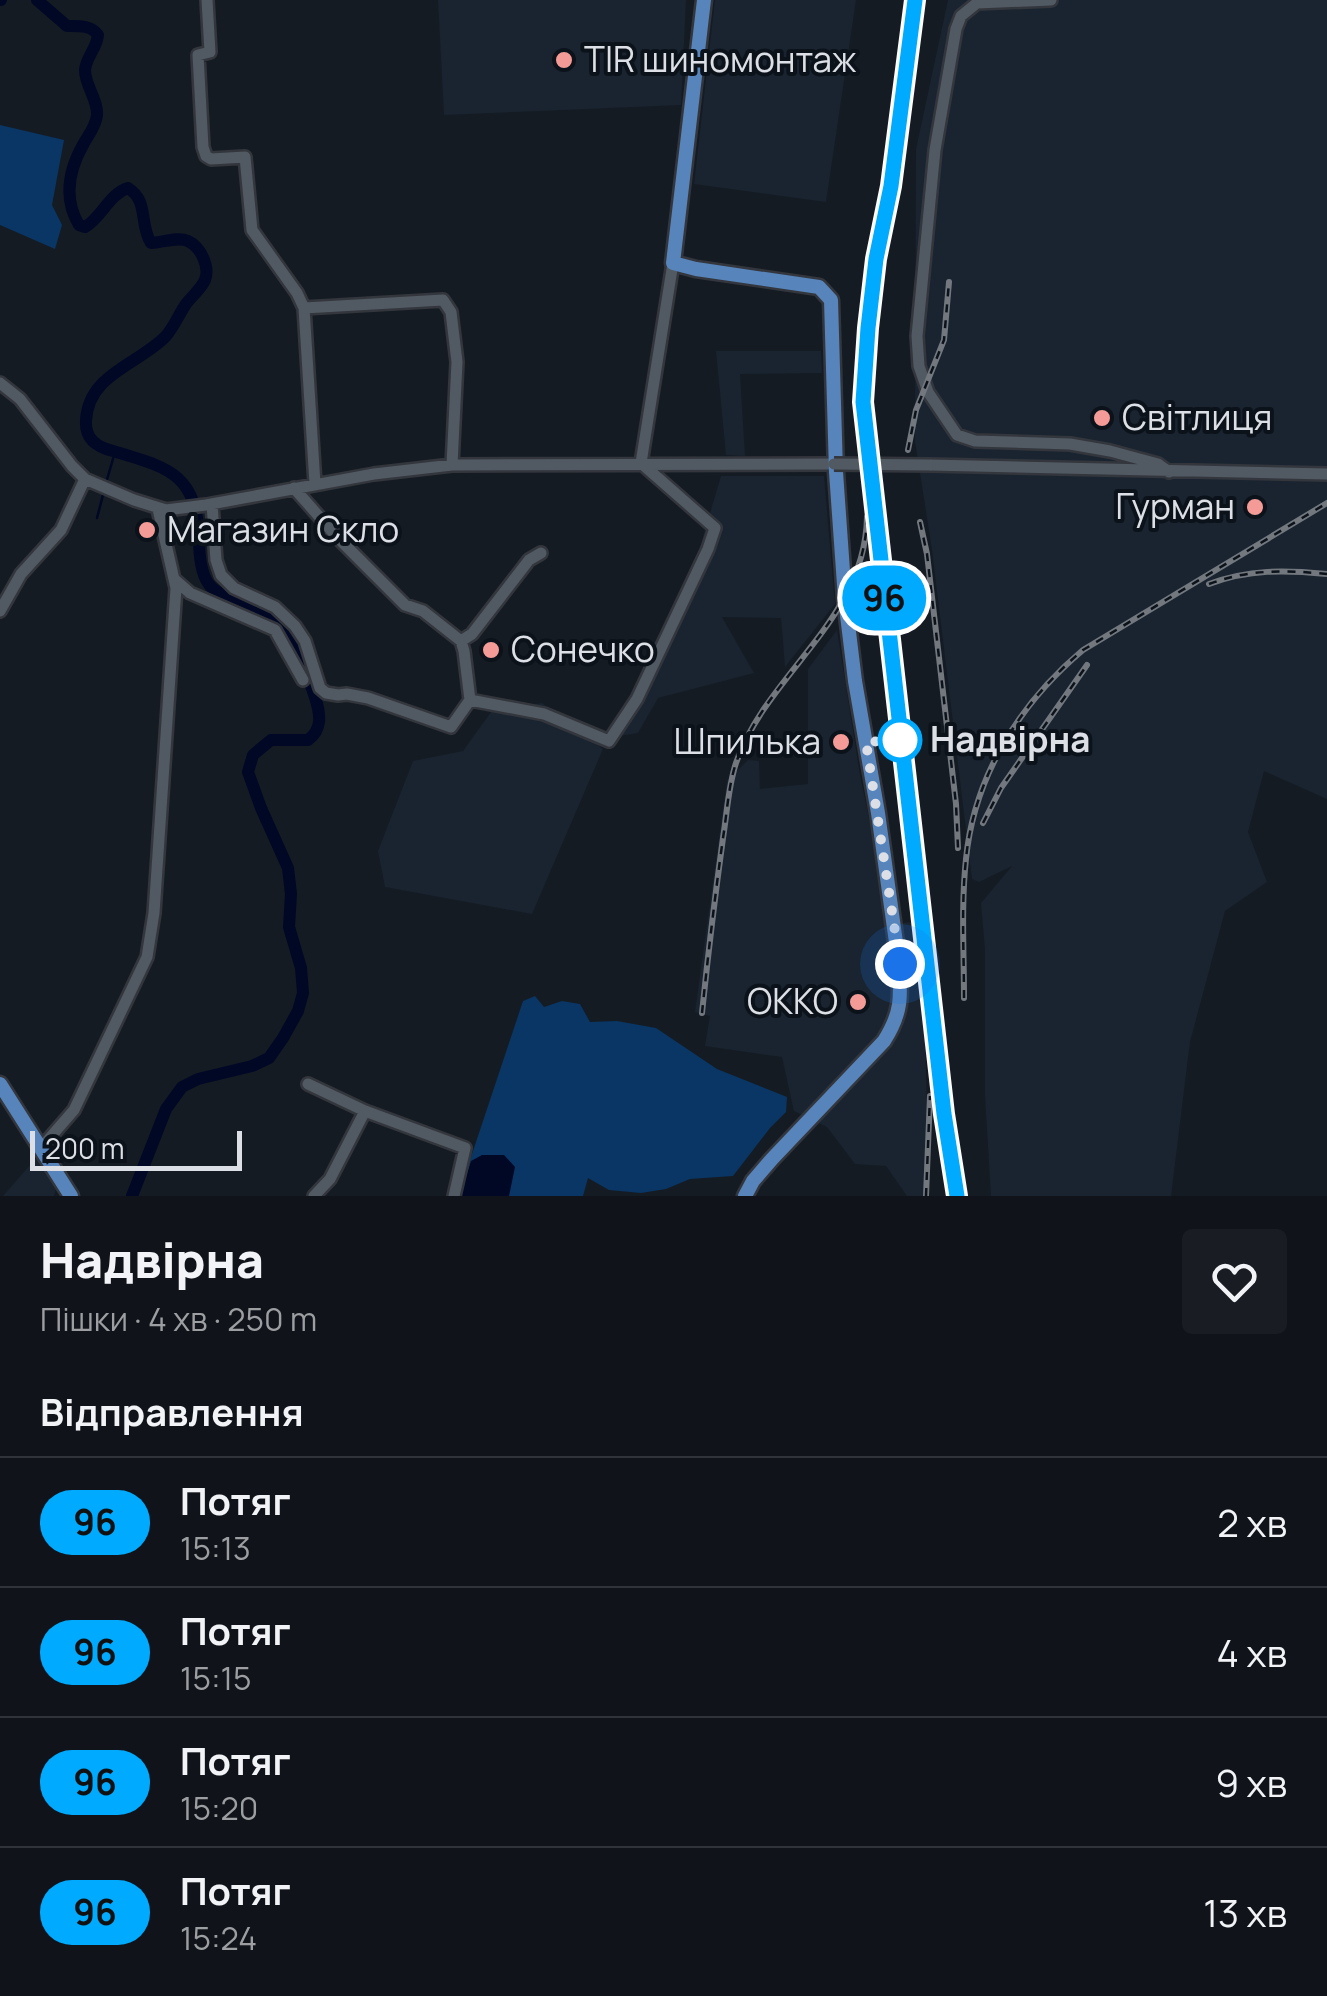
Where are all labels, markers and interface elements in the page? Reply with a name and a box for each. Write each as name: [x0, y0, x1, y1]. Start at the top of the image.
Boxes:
place label: TIR шиномонтаж: [584, 35, 857, 83]
marker: TIR шиномонтаж: [553, 49, 575, 71]
place label: Світлиця: [1122, 393, 1272, 441]
marker: Світлиця: [1091, 407, 1113, 429]
place label: Гурман: [1115, 482, 1235, 530]
marker: Гурман: [1244, 496, 1266, 518]
place label: Магазин Скло: [167, 505, 399, 553]
marker: Магазин Скло: [136, 519, 158, 541]
line badge: 96: [839, 566, 929, 630]
text: 96: [862, 574, 906, 622]
place label: Сонечко: [511, 625, 655, 673]
marker: Сонечко: [480, 639, 502, 661]
place label: Надвірна: [930, 715, 1090, 763]
place label: Шпилька: [674, 717, 821, 765]
marker: Надвірна: [879, 719, 921, 761]
marker: Шпилька: [830, 731, 852, 753]
your location: [875, 939, 925, 989]
place label: ОККО: [747, 977, 838, 1025]
marker: ОККО: [847, 991, 869, 1013]
scale bar: [30, 1126, 242, 1170]
text: 200 m: [45, 1129, 124, 1167]
text: Надвірна: [40, 1227, 264, 1292]
button: heart: [1182, 1229, 1287, 1334]
text: Пішки · 4 хв · 250 m: [40, 1297, 317, 1341]
text: Відправлення: [40, 1385, 304, 1437]
text: Потяг: [180, 1474, 291, 1526]
text: 2 хв: [1217, 1496, 1287, 1548]
text: 96: [73, 1498, 117, 1546]
text: 15:13: [180, 1526, 251, 1570]
text: Потяг: [180, 1604, 291, 1656]
text: 4 хв: [1217, 1626, 1287, 1678]
text: 96: [73, 1628, 117, 1676]
text: 15:15: [180, 1656, 252, 1700]
text: Потяг: [180, 1734, 291, 1786]
text: 9 хв: [1215, 1756, 1287, 1808]
text: 96: [73, 1758, 117, 1806]
text: 15:20: [180, 1786, 258, 1830]
text: Потяг: [180, 1864, 291, 1916]
text: 13 хв: [1203, 1886, 1287, 1938]
text: 96: [73, 1888, 117, 1936]
text: 15:24: [180, 1916, 257, 1960]

